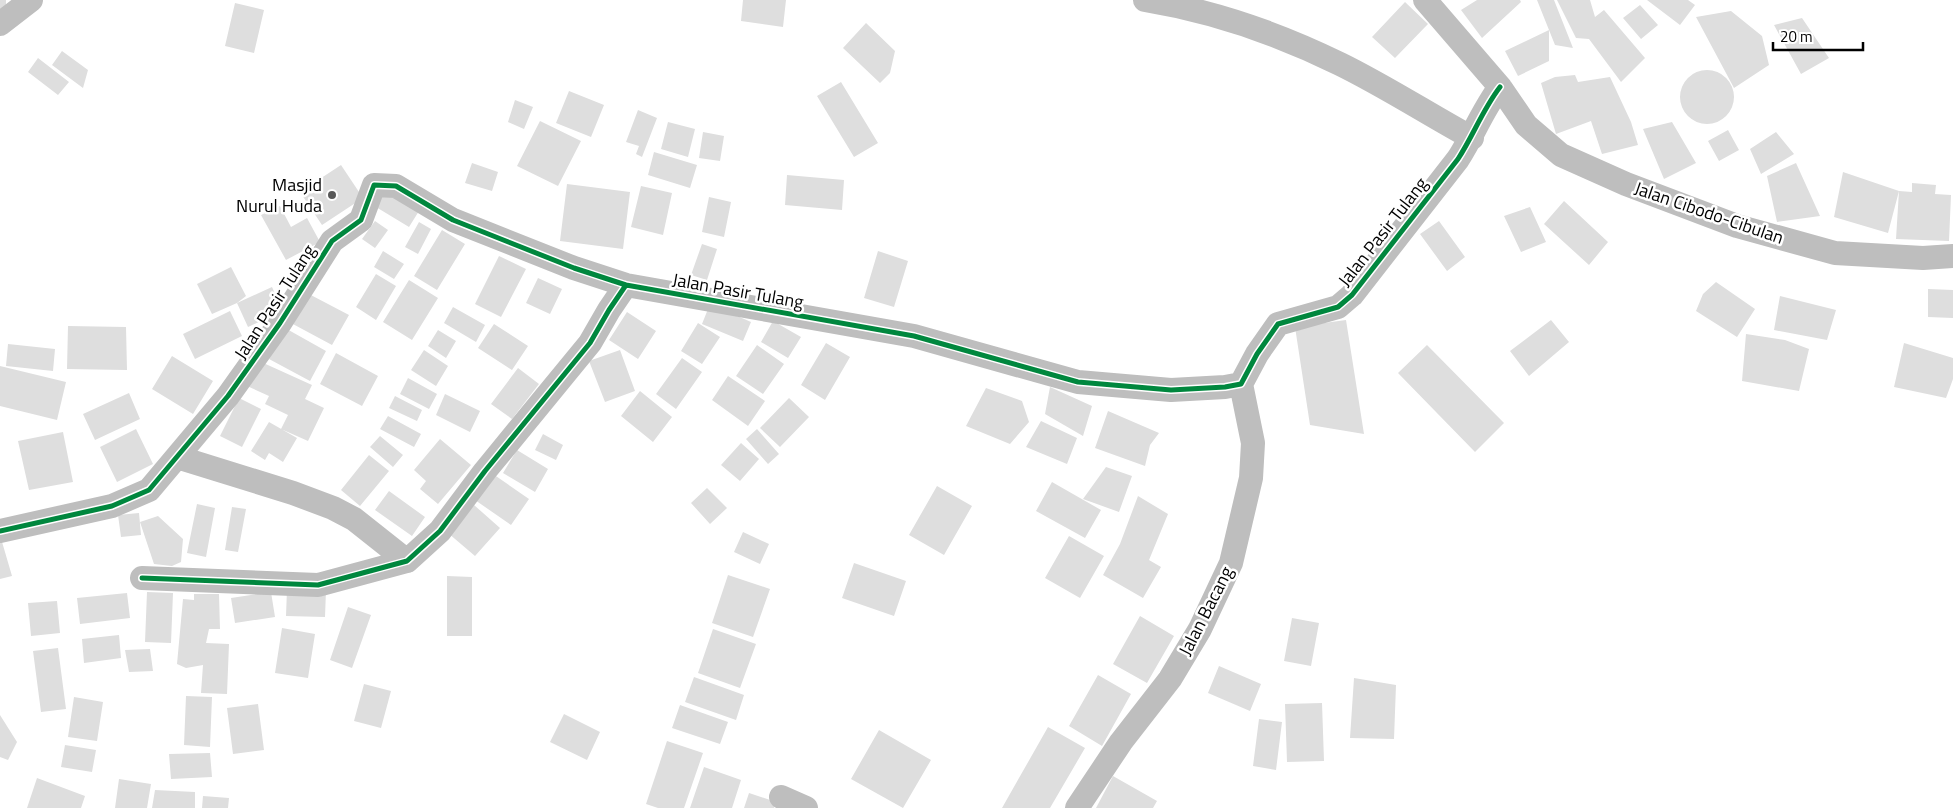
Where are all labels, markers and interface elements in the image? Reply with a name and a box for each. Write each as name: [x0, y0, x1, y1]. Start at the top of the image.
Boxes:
scale bar: [1773, 20, 1863, 52]
text: 20 m: [1780, 25, 1813, 48]
place label: Masjid Nurul Huda: [236, 171, 322, 219]
street label: Jalan Pasir Tulang: [1331, 171, 1434, 292]
street label: Jalan Cibodo-Cibulan: [1631, 174, 1787, 251]
marker: Masjid Nurul Huda: [326, 189, 338, 201]
street label: Jalan Pasir Tulang: [227, 239, 322, 365]
street label: Jalan Pasir Tulang: [670, 266, 806, 315]
street label: Jalan Bacang: [1172, 561, 1240, 660]

